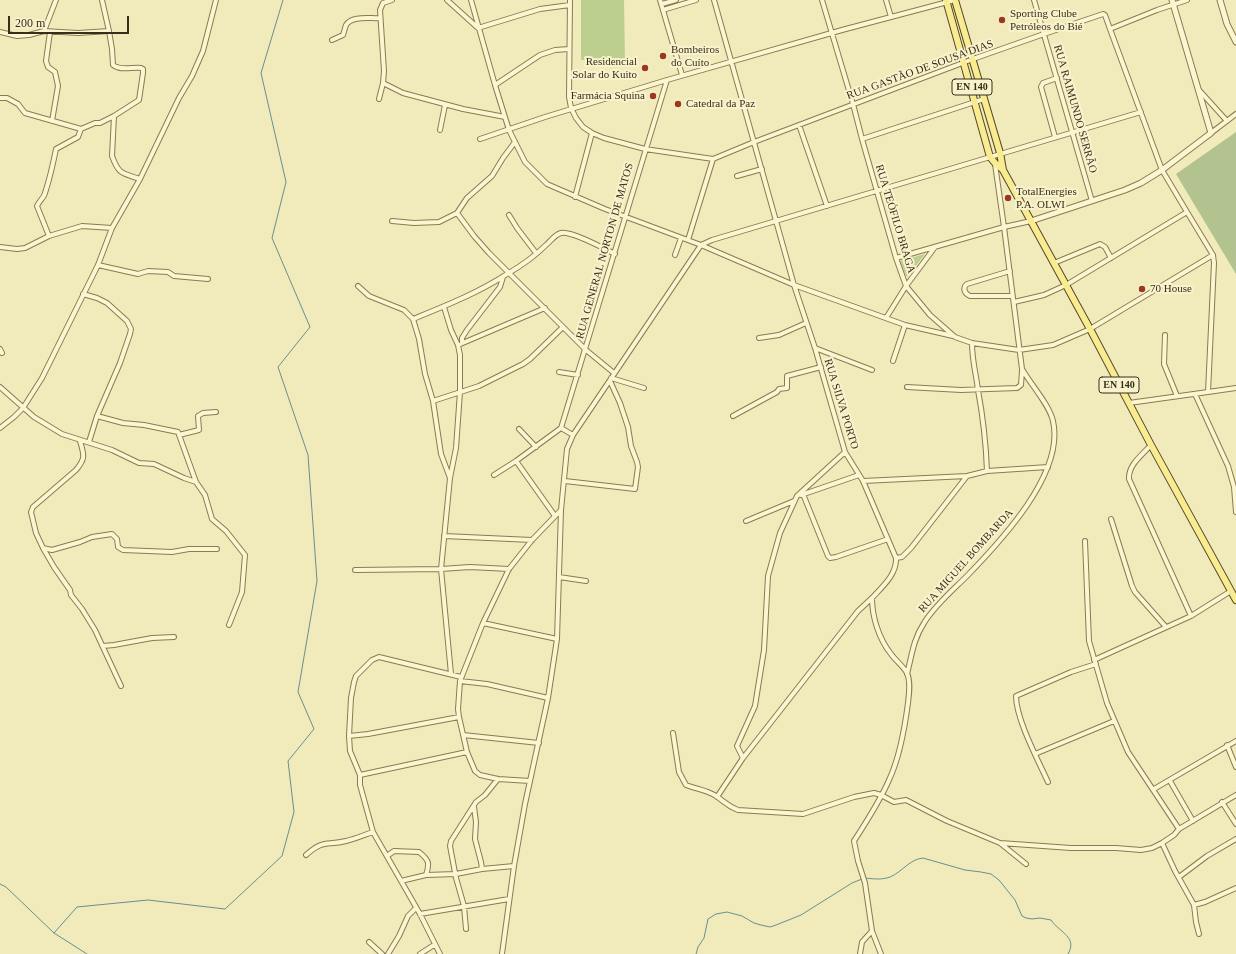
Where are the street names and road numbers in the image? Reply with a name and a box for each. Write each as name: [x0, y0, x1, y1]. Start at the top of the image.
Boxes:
street label: RUA GASTÃO DE SOUSA DIAS: [845, 37, 995, 103]
street label: RUA RAIMUNDO SERRÃO: [1050, 43, 1100, 175]
road number: EN 140: [952, 79, 992, 95]
street label: RUA GENERAL NORTON DE MATOS: [574, 162, 636, 340]
street label: RUA TEÓFILO BRAGA: [872, 163, 918, 275]
street label: RUA SILVA PORTO: [821, 357, 861, 451]
road number: EN 140: [1099, 377, 1139, 393]
street label: RUA MIGUEL BOMBARDA: [916, 506, 1016, 616]

